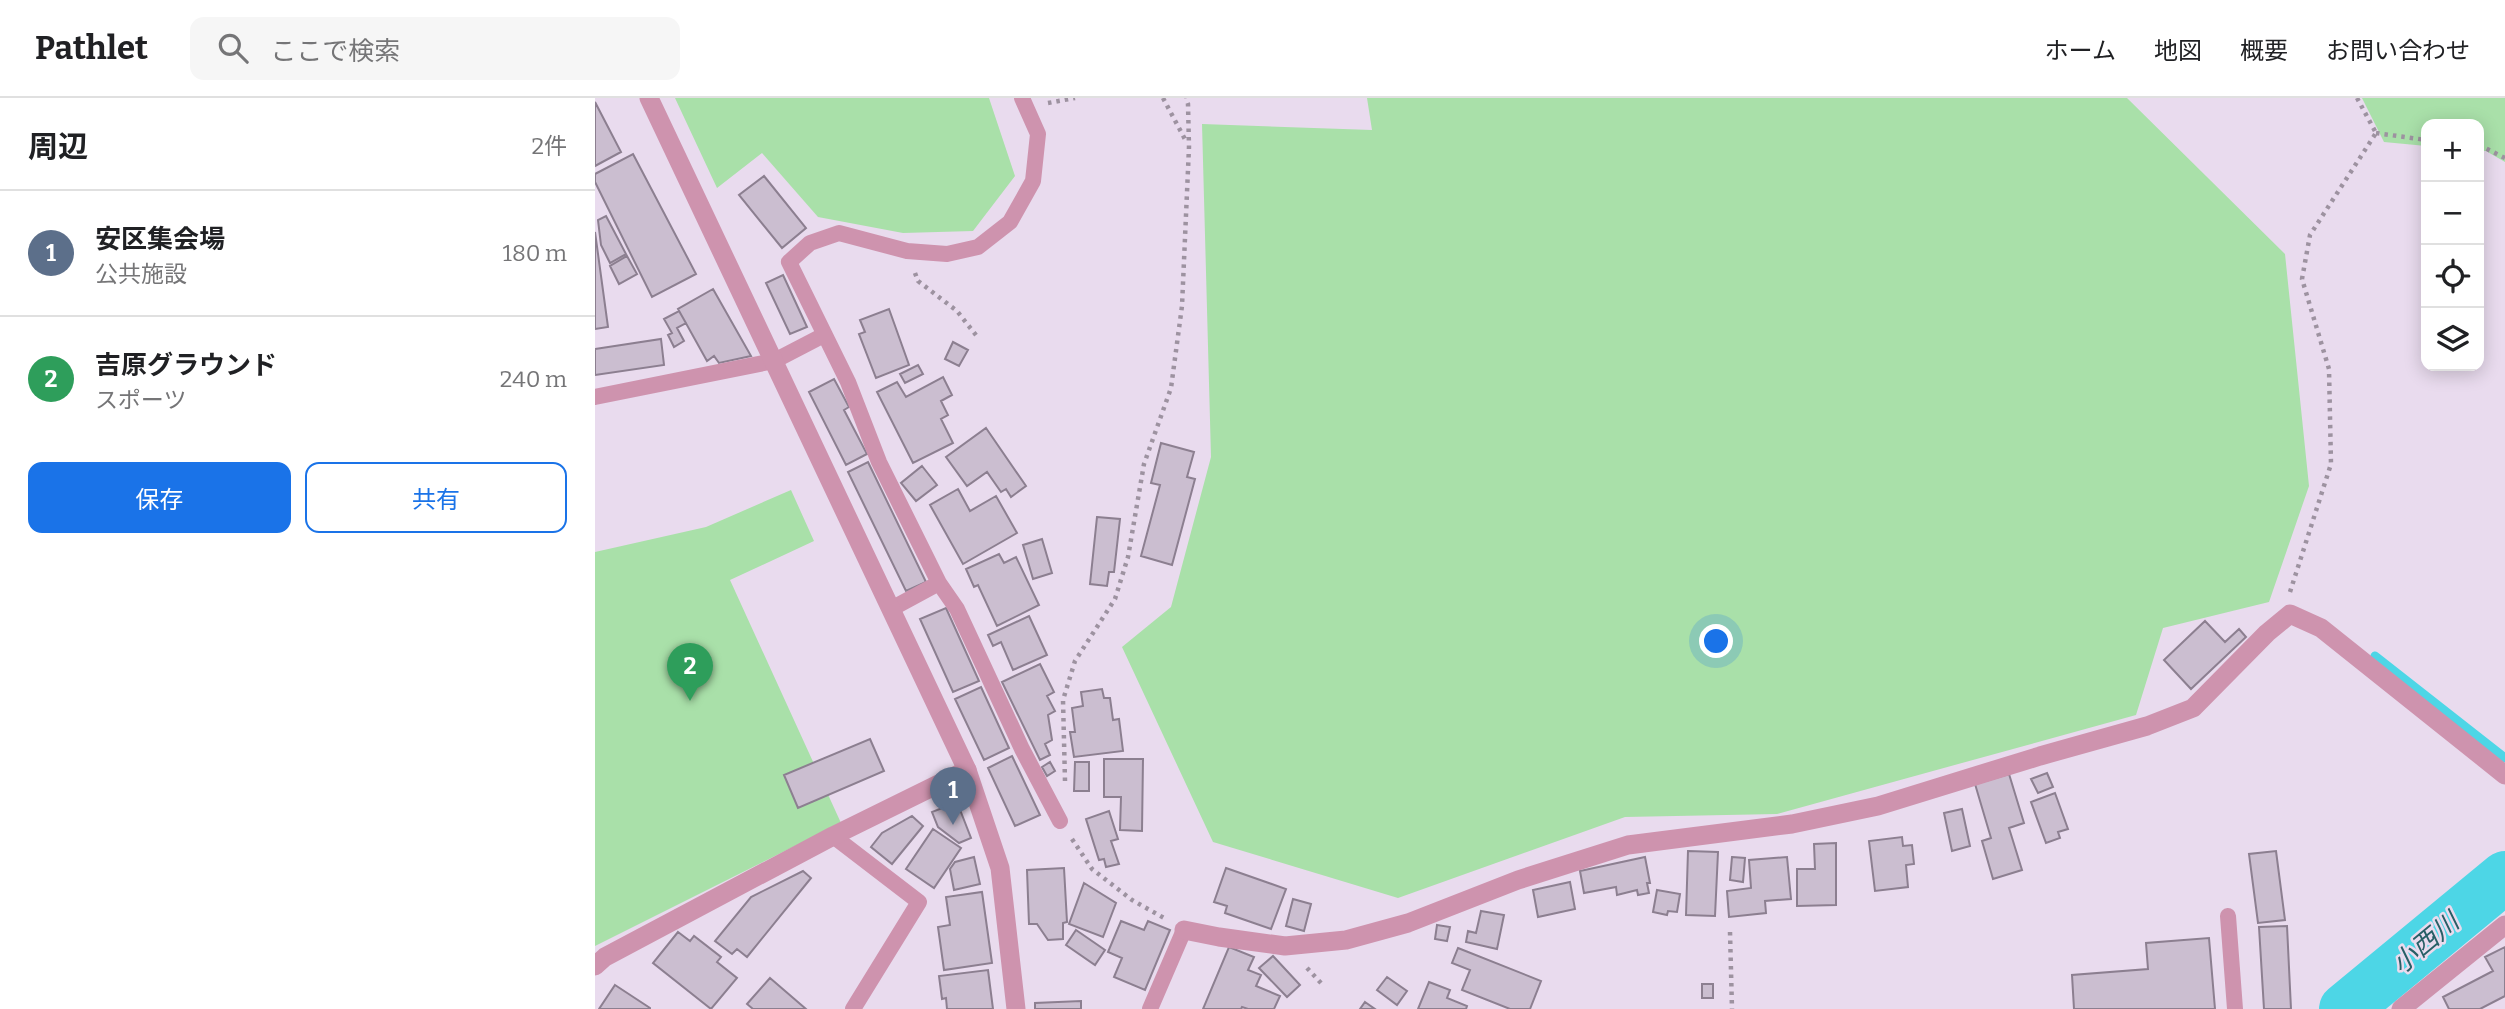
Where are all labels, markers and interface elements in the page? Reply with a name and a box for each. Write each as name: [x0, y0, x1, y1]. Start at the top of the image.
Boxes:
search box: [190, 17, 680, 80]
text: Pathlet: [35, 28, 148, 68]
icon: search: [214, 29, 252, 67]
text: ここで検索: [270, 36, 400, 67]
text: ホーム: [2045, 37, 2116, 65]
text: 地図: [2154, 37, 2202, 65]
text: 概要: [2240, 37, 2288, 65]
text: お問い合わせ: [2326, 37, 2470, 65]
map controls: [2421, 119, 2484, 371]
button: +: [2421, 119, 2484, 182]
text: 周辺: [28, 129, 88, 165]
text: 2件: [531, 132, 567, 160]
button: −: [2421, 182, 2484, 245]
text: 安区集会場: [95, 224, 225, 255]
text: 1: [46, 239, 56, 267]
text: 180 m: [503, 239, 567, 267]
button: locate: [2421, 245, 2484, 308]
text: 公共施設: [95, 260, 187, 288]
button: layers: [2421, 308, 2484, 371]
text: 吉原グラウンド: [95, 350, 277, 381]
text: 2: [45, 365, 57, 393]
text: 240 m: [500, 365, 567, 393]
text: スポーツ: [95, 386, 187, 414]
button: 保存: [28, 462, 291, 533]
button: 共有: [305, 462, 567, 533]
your location: [1699, 624, 1733, 658]
pin: 2: [667, 643, 713, 701]
pin: 1: [930, 767, 976, 825]
water label: 小西川: [2385, 905, 2467, 980]

